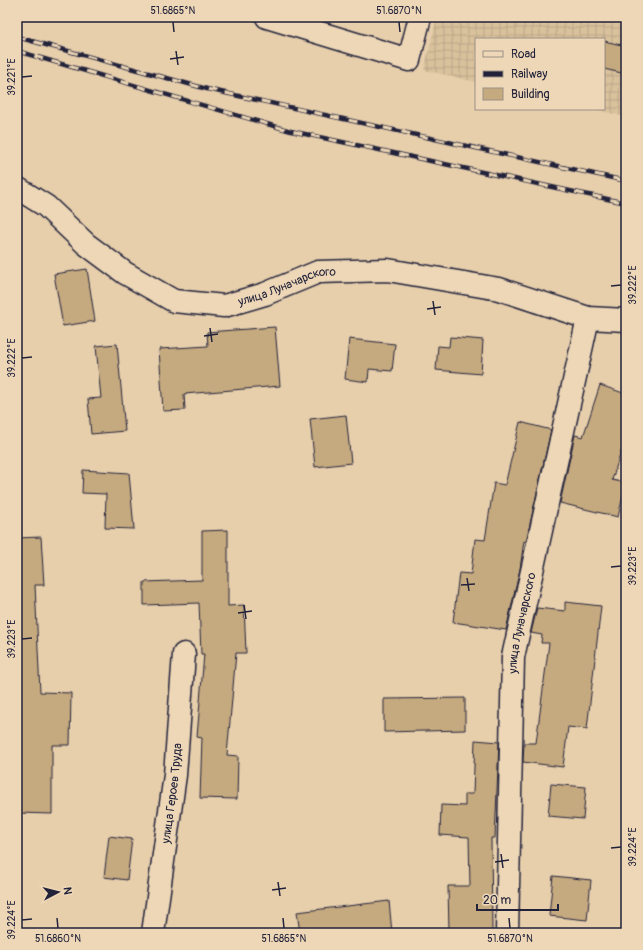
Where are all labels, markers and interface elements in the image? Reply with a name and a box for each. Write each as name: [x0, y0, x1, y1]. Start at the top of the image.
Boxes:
text: 51.6865°N: [151, 5, 196, 17]
text: 51.6870°N: [376, 5, 422, 17]
legend: [475, 38, 605, 110]
text: Road: [511, 47, 536, 62]
text: 39.221°E: [6, 58, 18, 96]
text: Railway: [511, 67, 547, 82]
text: Building: [511, 87, 550, 102]
street label: улица Луначарского: [235, 264, 337, 310]
text: 39.222°E: [627, 265, 639, 305]
text: 39.222°E: [6, 338, 18, 378]
text: 39.223°E: [627, 547, 639, 585]
street label: улица Луначарского: [506, 571, 540, 675]
text: 39.223°E: [6, 620, 18, 658]
street label: улица Героев Труда: [158, 742, 185, 845]
text: 39.224°E: [627, 827, 639, 867]
north arrow: [38, 872, 78, 912]
text: N: [61, 886, 74, 896]
scale bar: [477, 886, 558, 912]
text: 20 m: [483, 893, 512, 908]
text: 39.224°E: [6, 900, 18, 940]
text: 51.6860°N: [35, 933, 81, 945]
text: 51.6865°N: [262, 933, 307, 945]
text: 51.6870°N: [487, 933, 533, 945]

